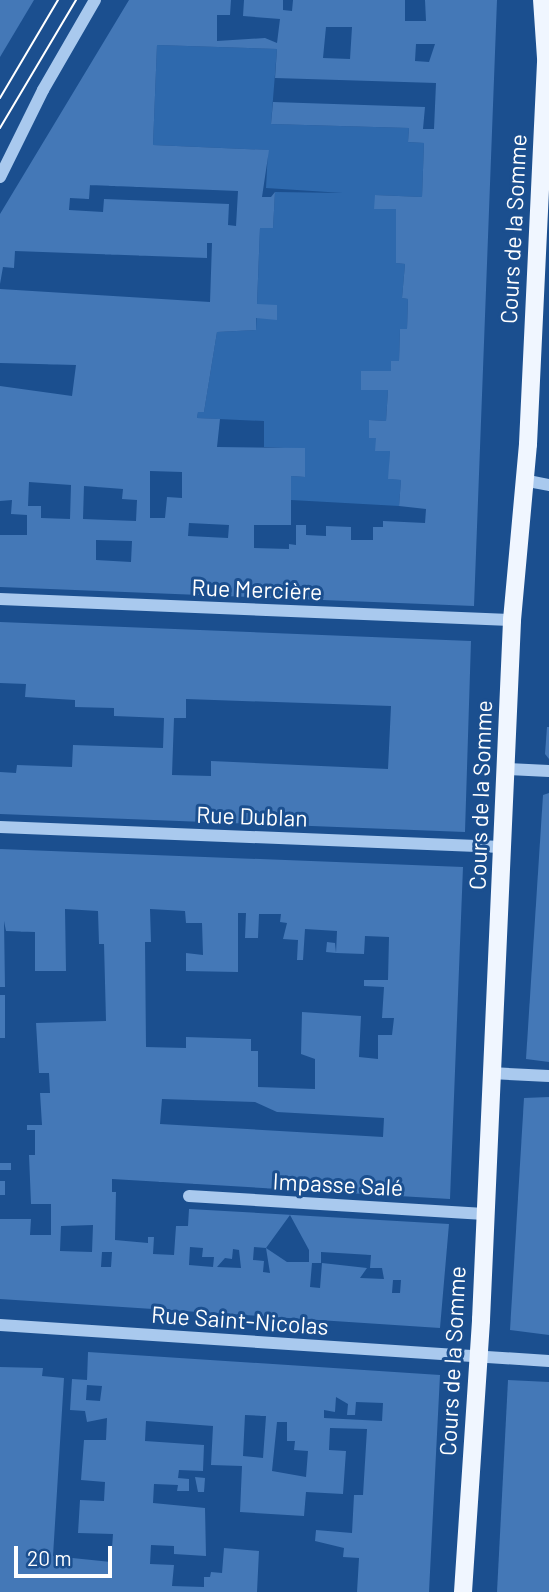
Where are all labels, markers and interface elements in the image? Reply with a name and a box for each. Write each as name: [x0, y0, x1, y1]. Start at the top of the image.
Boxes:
street label: Cours de la Somme: [494, 133, 532, 325]
street label: Rue Mercière: [191, 573, 323, 605]
street label: Cours de la Somme: [463, 700, 497, 890]
street label: Rue Dublan: [196, 800, 308, 832]
street label: Impasse Salé: [272, 1167, 404, 1201]
street label: Cours de la Somme: [433, 1265, 471, 1457]
street label: Rue Saint-Nicolas: [150, 1300, 330, 1340]
scale bar: [18, 1532, 116, 1576]
text: 20 m: [27, 1545, 72, 1570]

